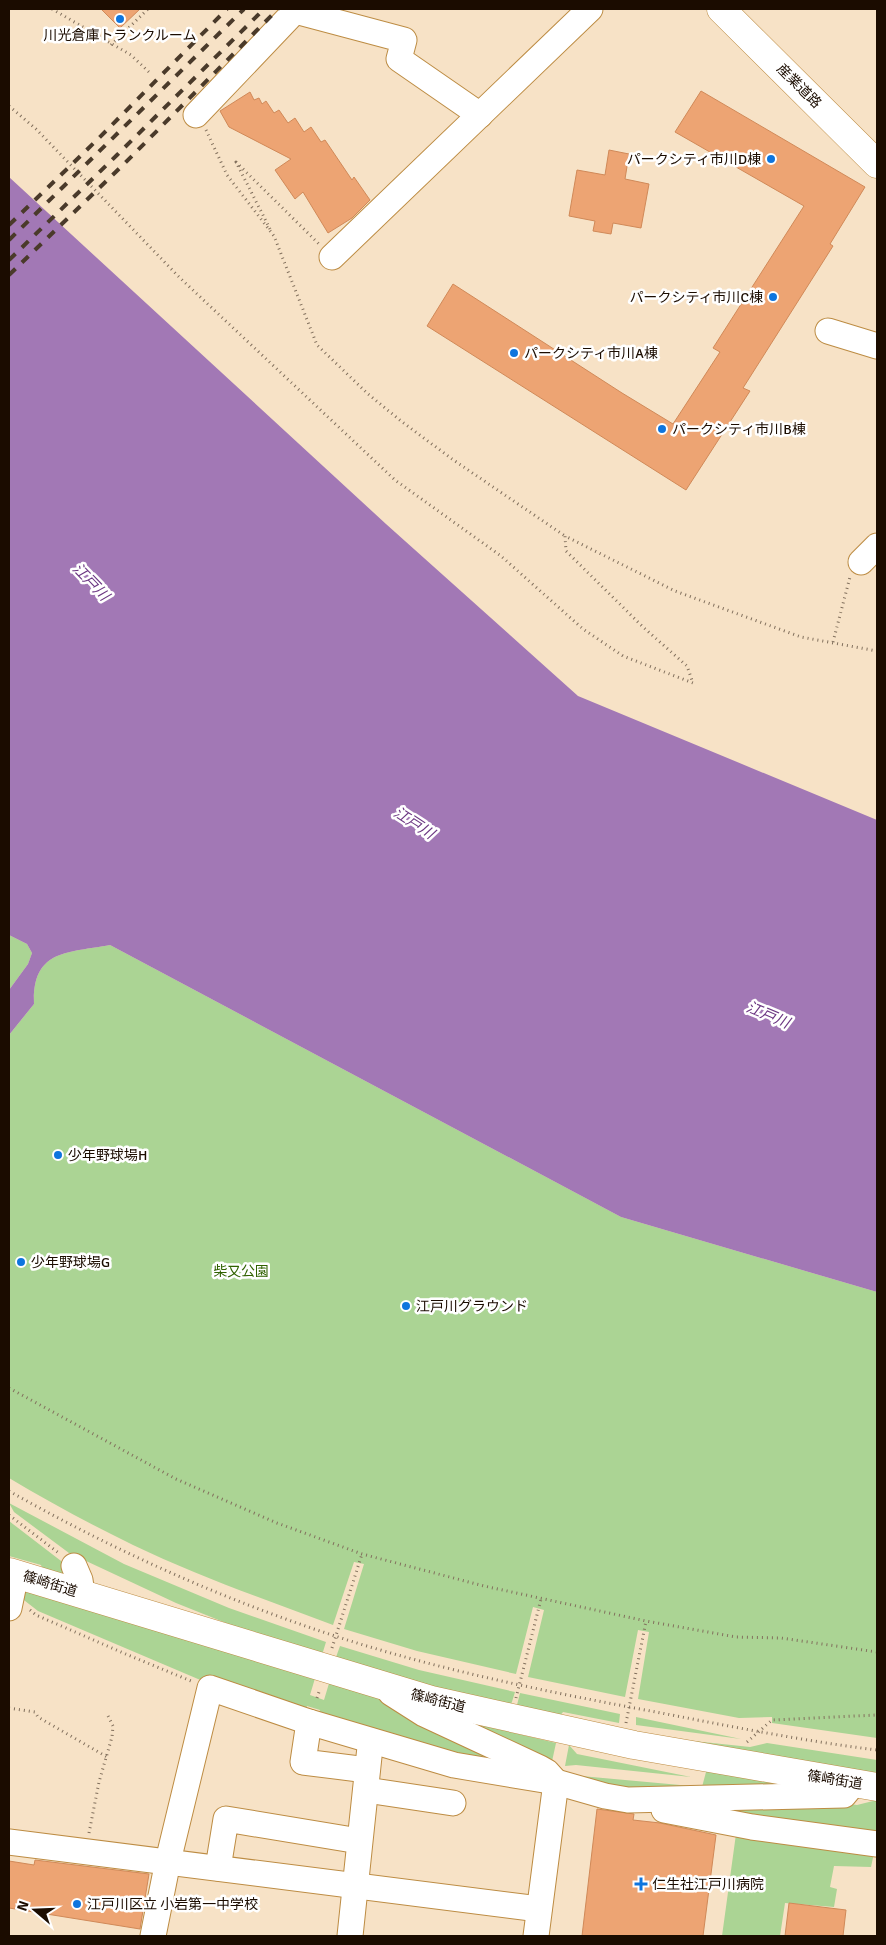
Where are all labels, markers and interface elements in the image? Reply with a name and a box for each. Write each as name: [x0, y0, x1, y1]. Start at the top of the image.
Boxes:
marker: 川光倉庫トランクルーム: [114, 13, 126, 25]
place label: 川光倉庫トランクルーム: [43, 27, 197, 44]
street label: 産業道路: [773, 60, 825, 112]
place label: パークシティ市川D棟: [627, 151, 761, 168]
marker: パークシティ市川D棟: [765, 153, 777, 165]
place label: パークシティ市川C棟: [629, 289, 763, 306]
marker: パークシティ市川C棟: [767, 291, 779, 303]
place label: パークシティ市川A棟: [524, 345, 658, 362]
marker: パークシティ市川A棟: [508, 347, 520, 359]
place label: パークシティ市川B棟: [672, 421, 806, 438]
marker: パークシティ市川B棟: [656, 423, 668, 435]
water label: 江戸川: [69, 560, 114, 606]
water label: 江戸川: [390, 803, 439, 844]
water label: 江戸川: [744, 998, 794, 1033]
place label: 少年野球場H: [68, 1147, 147, 1164]
marker: 少年野球場H: [52, 1149, 64, 1161]
place label: 少年野球場G: [31, 1254, 110, 1271]
marker: 少年野球場G: [15, 1256, 27, 1268]
park label: 柴又公園: [213, 1263, 269, 1280]
place label: 江戸川グラウンド: [416, 1298, 528, 1315]
marker: 江戸川グラウンド: [400, 1300, 412, 1312]
street label: 篠崎街道: [21, 1568, 79, 1600]
street label: 篠崎街道: [409, 1686, 467, 1716]
street label: 篠崎街道: [806, 1767, 864, 1793]
place label: 仁生社江戸川病院: [652, 1876, 764, 1893]
marker: 仁生社江戸川病院: [634, 1877, 648, 1891]
north arrow: [10, 1885, 60, 1935]
place label: 江戸川区立 小岩第一中学校: [87, 1896, 258, 1913]
marker: 江戸川区立 小岩第一中学校: [71, 1898, 83, 1910]
text: N: [14, 1899, 33, 1913]

